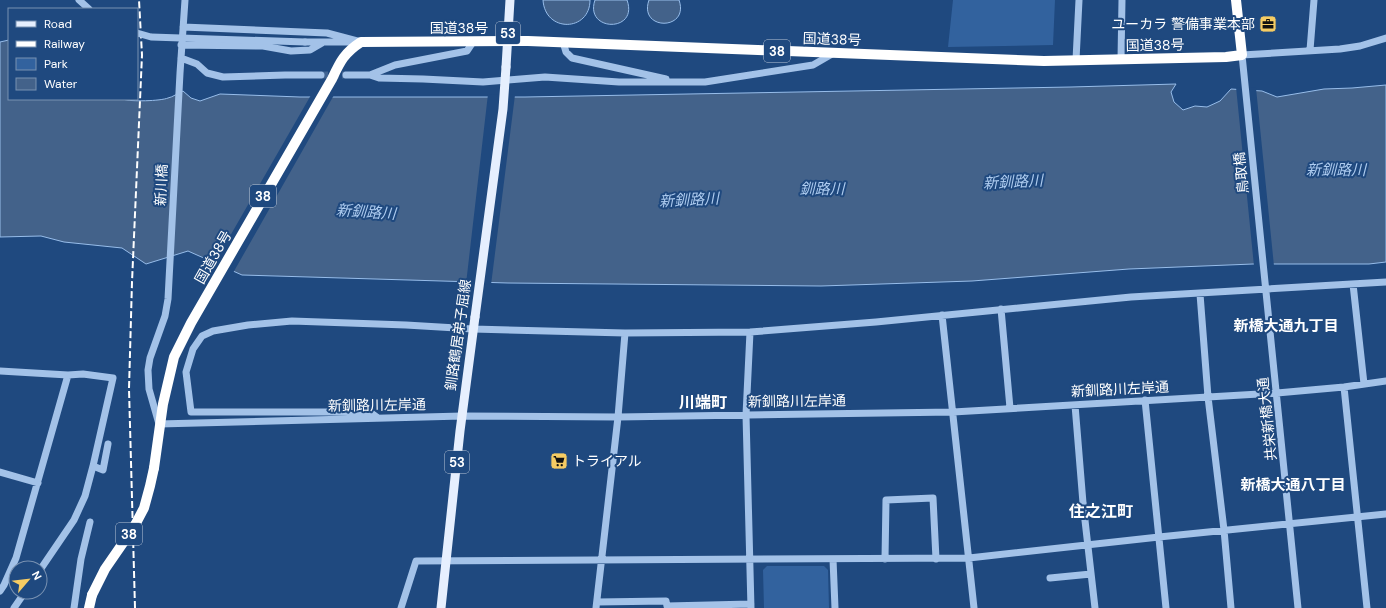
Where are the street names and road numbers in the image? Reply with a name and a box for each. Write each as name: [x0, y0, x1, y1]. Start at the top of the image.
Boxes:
street label: 国道38号: [430, 19, 488, 37]
road number: 53: [496, 22, 520, 44]
street label: 国道38号: [802, 29, 862, 49]
street label: 国道38号: [1125, 35, 1185, 55]
road number: 38: [764, 40, 790, 62]
street label: 鳥取橋: [1230, 151, 1252, 195]
street label: 新川橋: [151, 164, 171, 206]
road number: 38: [250, 185, 276, 207]
street label: 国道38号: [191, 227, 235, 287]
street label: 釧路鶴居弟子屈線: [441, 278, 475, 392]
street label: 共栄新橋大通: [1254, 376, 1280, 462]
street label: 新釧路川左岸通: [1071, 377, 1169, 401]
street label: 新釧路川左岸通: [748, 391, 846, 411]
street label: 新釧路川左岸通: [328, 395, 426, 415]
road number: 53: [445, 451, 469, 473]
road number: 38: [116, 523, 142, 545]

